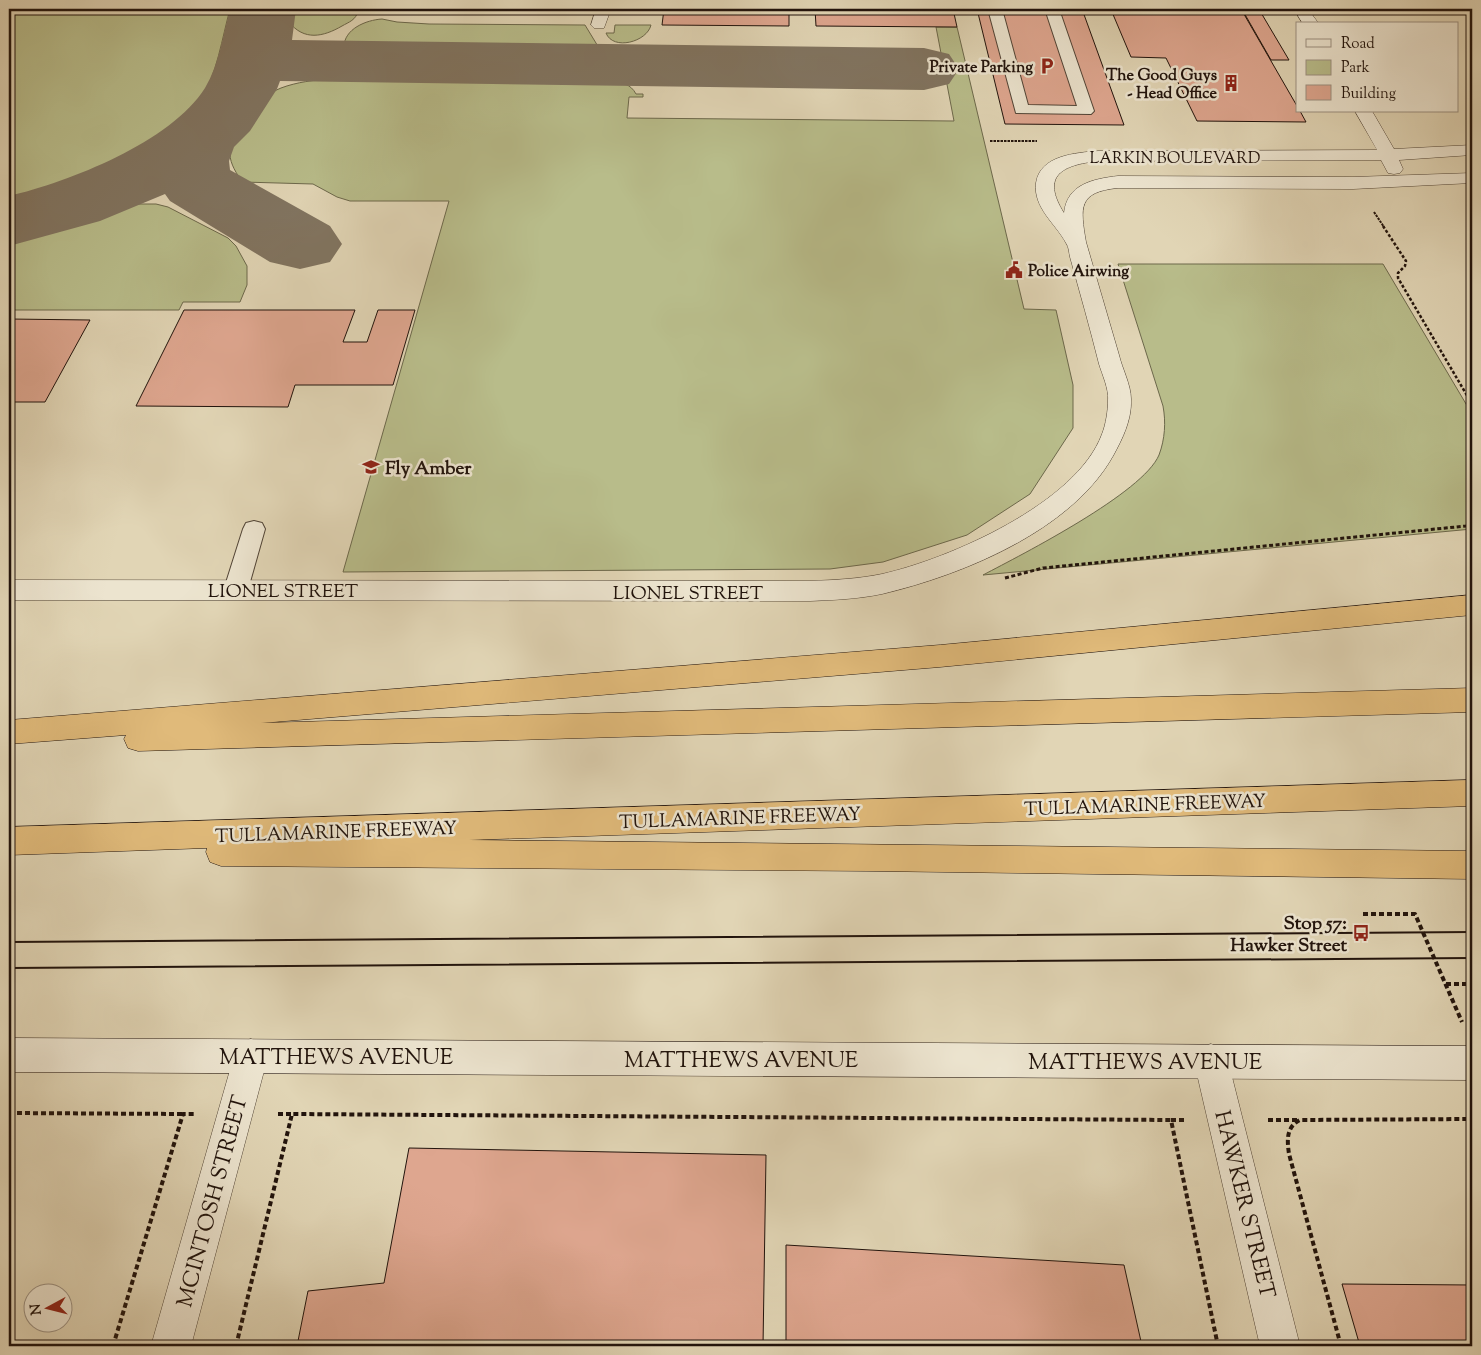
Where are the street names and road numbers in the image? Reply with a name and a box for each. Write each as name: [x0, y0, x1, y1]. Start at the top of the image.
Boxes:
street label: LARKIN BOULEVARD: [1089, 148, 1261, 171]
street label: LIONEL STREET: [208, 579, 358, 606]
street label: LIONEL STREET: [613, 581, 763, 608]
street label: TULLAMARINE FREEWAY: [1024, 789, 1267, 824]
street label: TULLAMARINE FREEWAY: [619, 802, 862, 837]
street label: TULLAMARINE FREEWAY: [215, 816, 458, 851]
street label: MATTHEWS AVENUE: [219, 1043, 453, 1075]
street label: MATTHEWS AVENUE: [624, 1046, 858, 1078]
street label: MATTHEWS AVENUE: [1028, 1048, 1262, 1080]
street label: MCINTOSH STREET: [170, 1092, 258, 1311]
street label: HAWKER STREET: [1204, 1107, 1282, 1303]

